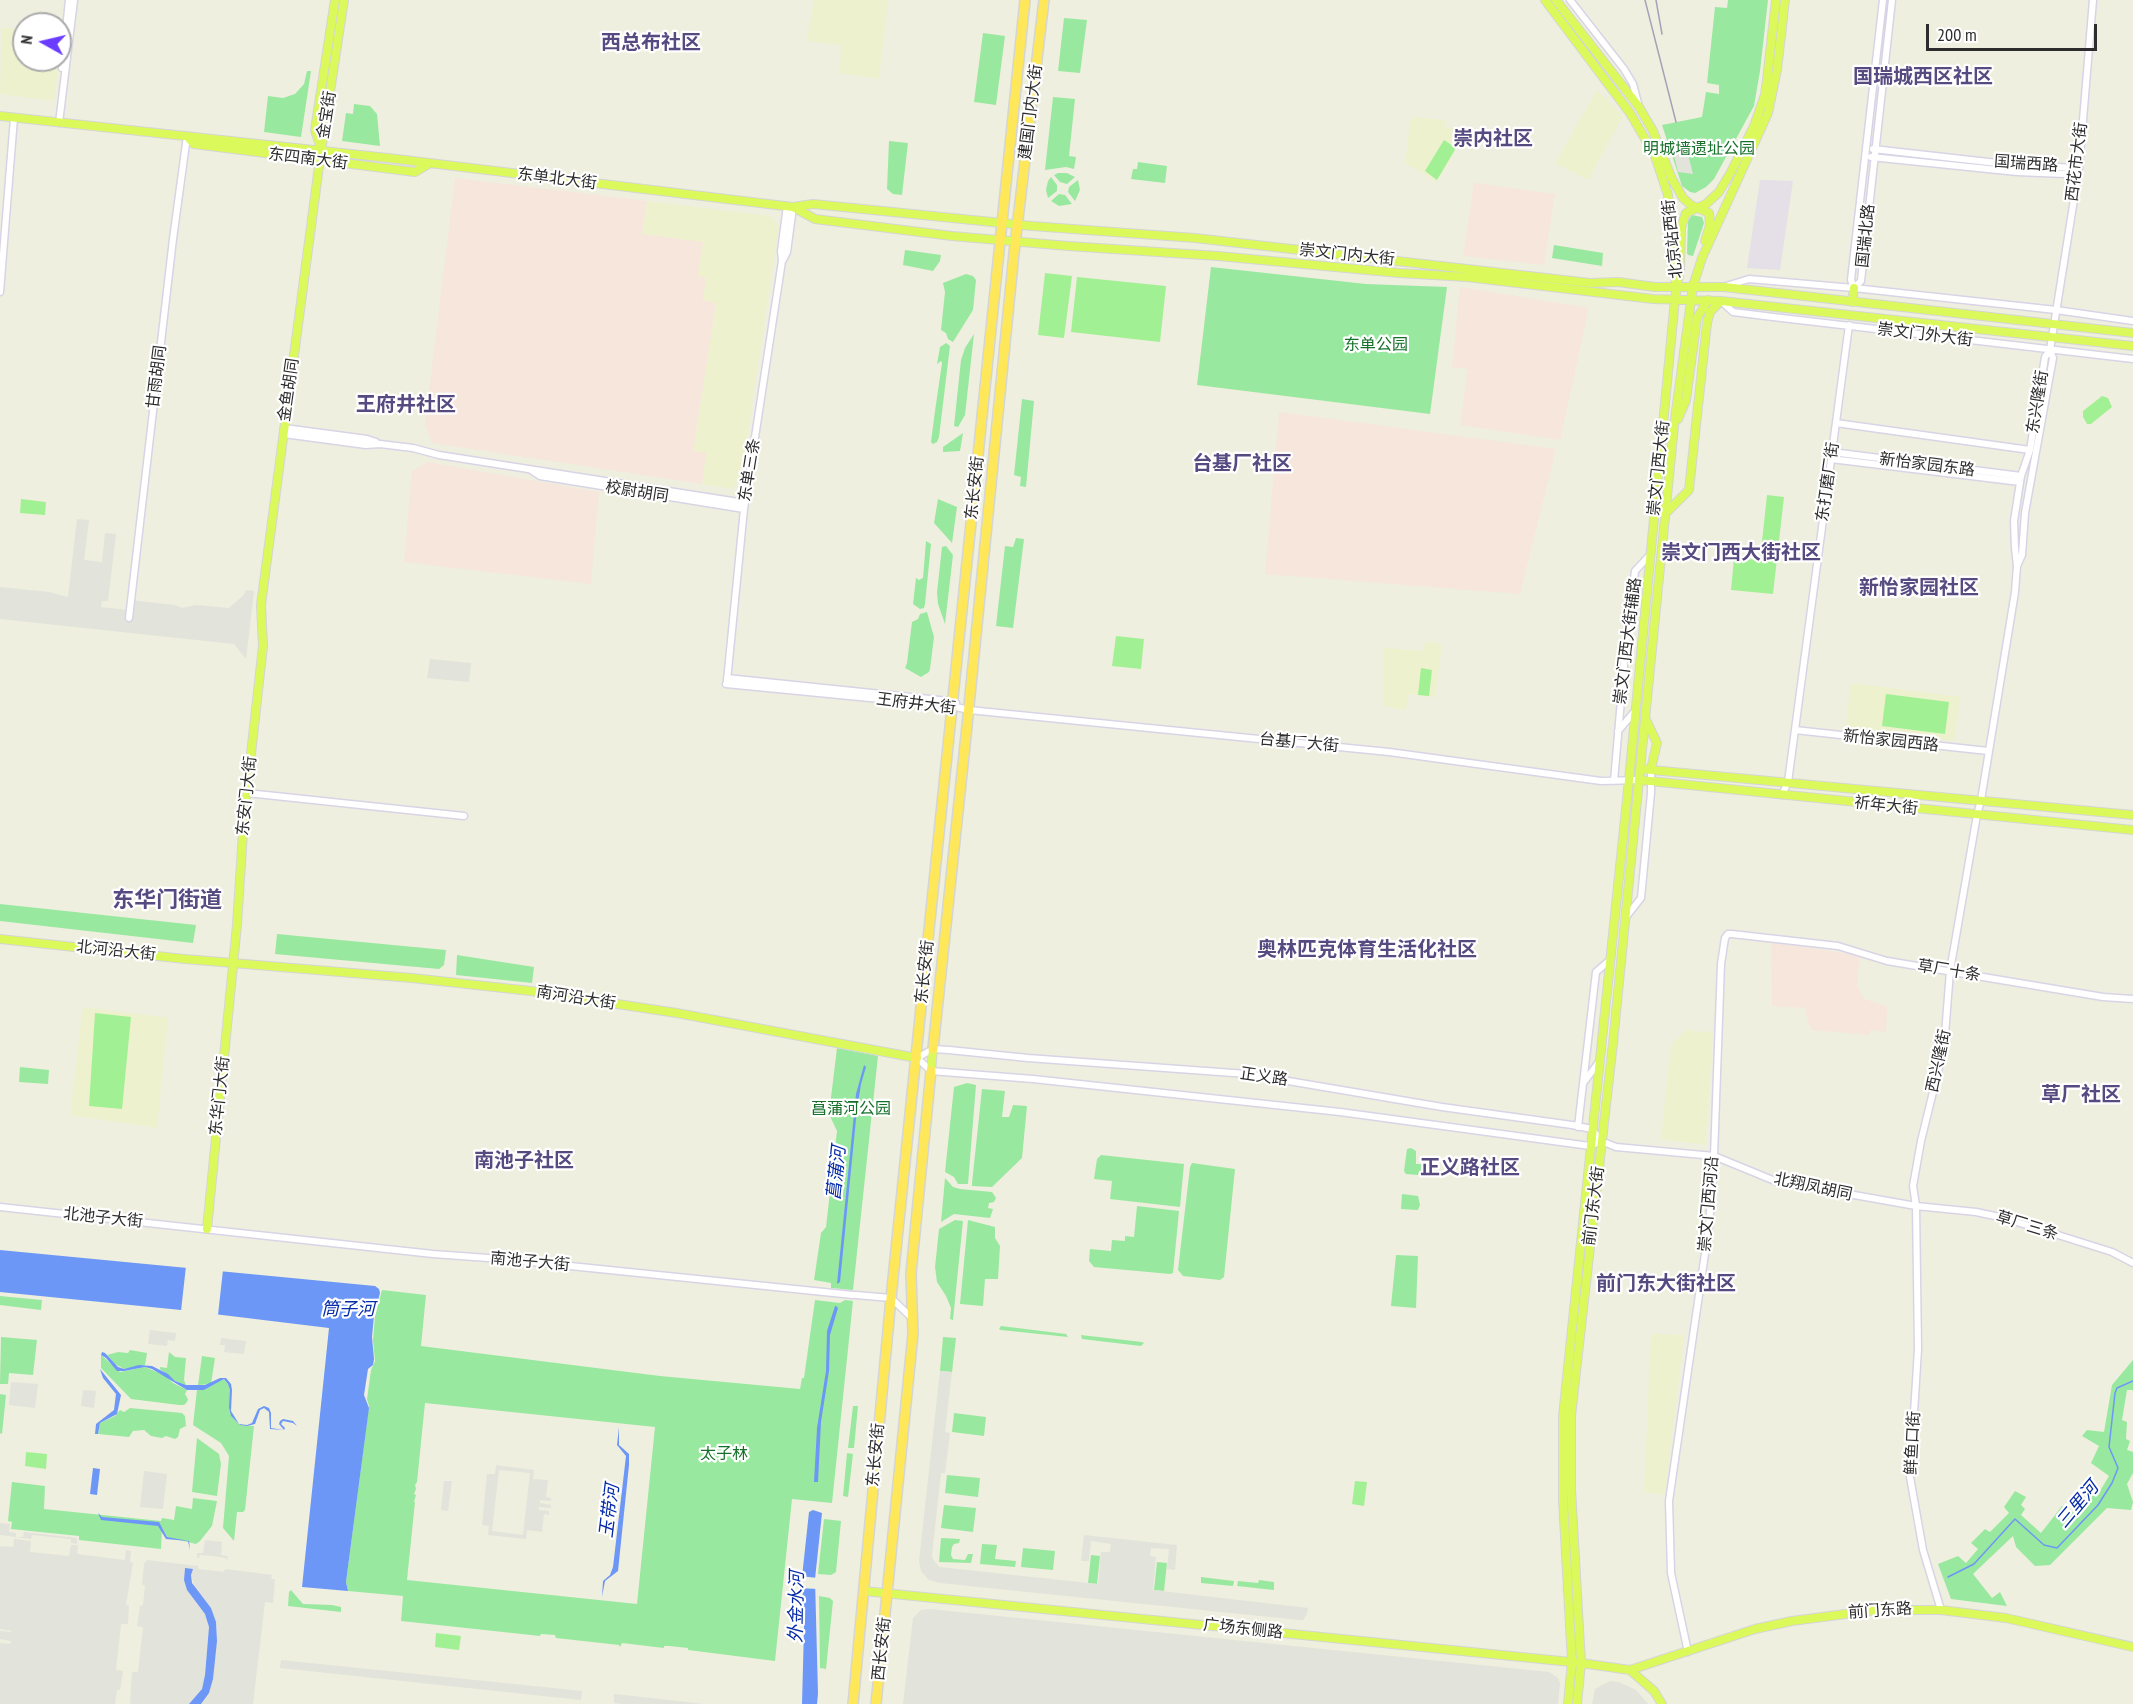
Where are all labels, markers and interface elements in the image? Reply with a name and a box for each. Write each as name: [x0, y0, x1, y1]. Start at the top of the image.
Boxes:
north arrow: [12, 12, 72, 72]
scale bar: [1929, 12, 2100, 50]
text: 200 m: [1937, 23, 1977, 46]
district label: 西总布社区: [601, 31, 701, 55]
text: N: [16, 34, 37, 45]
street label: 建国门内大街: [1016, 63, 1046, 161]
district label: 国瑞城西区社区: [1853, 65, 1993, 89]
street label: 金宝街: [314, 90, 340, 140]
street label: 西花市大街: [2063, 121, 2091, 203]
district label: 崇内社区: [1453, 127, 1533, 151]
park label: 明城墙遗址公园: [1643, 139, 1755, 159]
street label: 东四南大街: [267, 145, 349, 173]
street label: 国瑞西路: [1993, 152, 2059, 176]
street label: 东单北大街: [516, 165, 598, 193]
street label: 北京站西街: [1659, 198, 1687, 280]
street label: 国瑞北路: [1853, 203, 1879, 269]
street label: 崇文门内大街: [1298, 240, 1396, 270]
street label: 崇文门外大街: [1876, 320, 1974, 350]
park label: 东单公园: [1344, 335, 1408, 355]
street label: 甘雨胡同: [144, 344, 170, 410]
street label: 金鱼胡同: [275, 357, 303, 423]
street label: 东兴隆街: [2024, 369, 2052, 435]
district label: 王府井社区: [356, 393, 456, 417]
street label: 崇文门西大街: [1644, 419, 1674, 517]
street label: 东单三条: [736, 437, 764, 503]
street label: 东打磨厂街: [1813, 441, 1843, 523]
street label: 新怡家园东路: [1878, 450, 1976, 480]
district label: 台基厂社区: [1192, 452, 1292, 476]
street label: 东长安街: [962, 455, 988, 521]
street label: 校尉胡同: [604, 478, 670, 506]
district label: 崇文门西大街社区: [1661, 541, 1821, 565]
street label: 崇文门西大街辅路: [1611, 576, 1645, 706]
district label: 新怡家园社区: [1859, 576, 1979, 600]
street label: 王府井大街: [875, 690, 957, 718]
street label: 新怡家园西路: [1842, 726, 1940, 756]
street label: 台基厂大街: [1258, 730, 1340, 756]
street label: 东安门大街: [233, 755, 261, 837]
street label: 祈年大街: [1853, 793, 1919, 819]
district label: 东华门街道: [112, 888, 222, 914]
street label: 北河沿大街: [75, 937, 157, 965]
district label: 奥林匹克体育生活化社区: [1257, 938, 1477, 962]
street label: 东长安街: [912, 939, 938, 1005]
street label: 草厂十条: [1916, 957, 1982, 985]
street label: 南河沿大街: [535, 982, 617, 1014]
street label: 西兴隆街: [1923, 1028, 1955, 1094]
street label: 东华门大街: [206, 1055, 234, 1137]
street label: 正义路: [1239, 1064, 1289, 1090]
district label: 草厂社区: [2041, 1083, 2121, 1107]
park label: 菖蒲河公园: [811, 1099, 891, 1119]
water label: 菖蒲河: [823, 1145, 851, 1201]
district label: 南池子社区: [474, 1149, 574, 1173]
street label: 崇文门西河沿: [1695, 1155, 1723, 1253]
district label: 正义路社区: [1420, 1156, 1520, 1180]
street label: 前门东大街: [1580, 1165, 1608, 1247]
street label: 北翔凤胡同: [1772, 1169, 1854, 1205]
street label: 北池子大街: [62, 1204, 144, 1232]
street label: 草厂三条: [1994, 1207, 2060, 1245]
street label: 南池子大街: [489, 1249, 571, 1275]
district label: 前门东大街社区: [1596, 1272, 1736, 1296]
water label: 筒子河: [321, 1299, 375, 1321]
street label: 鲜鱼口街: [1902, 1411, 1924, 1475]
street label: 东长安街: [864, 1422, 888, 1488]
park label: 太子林: [700, 1444, 748, 1464]
water label: 三里河: [2052, 1477, 2104, 1533]
water label: 玉带河: [596, 1483, 624, 1539]
water label: 外金水河: [786, 1571, 808, 1643]
street label: 前门东路: [1847, 1599, 1913, 1623]
street label: 广场东侧路: [1202, 1615, 1284, 1643]
street label: 西长安街: [869, 1616, 895, 1682]

